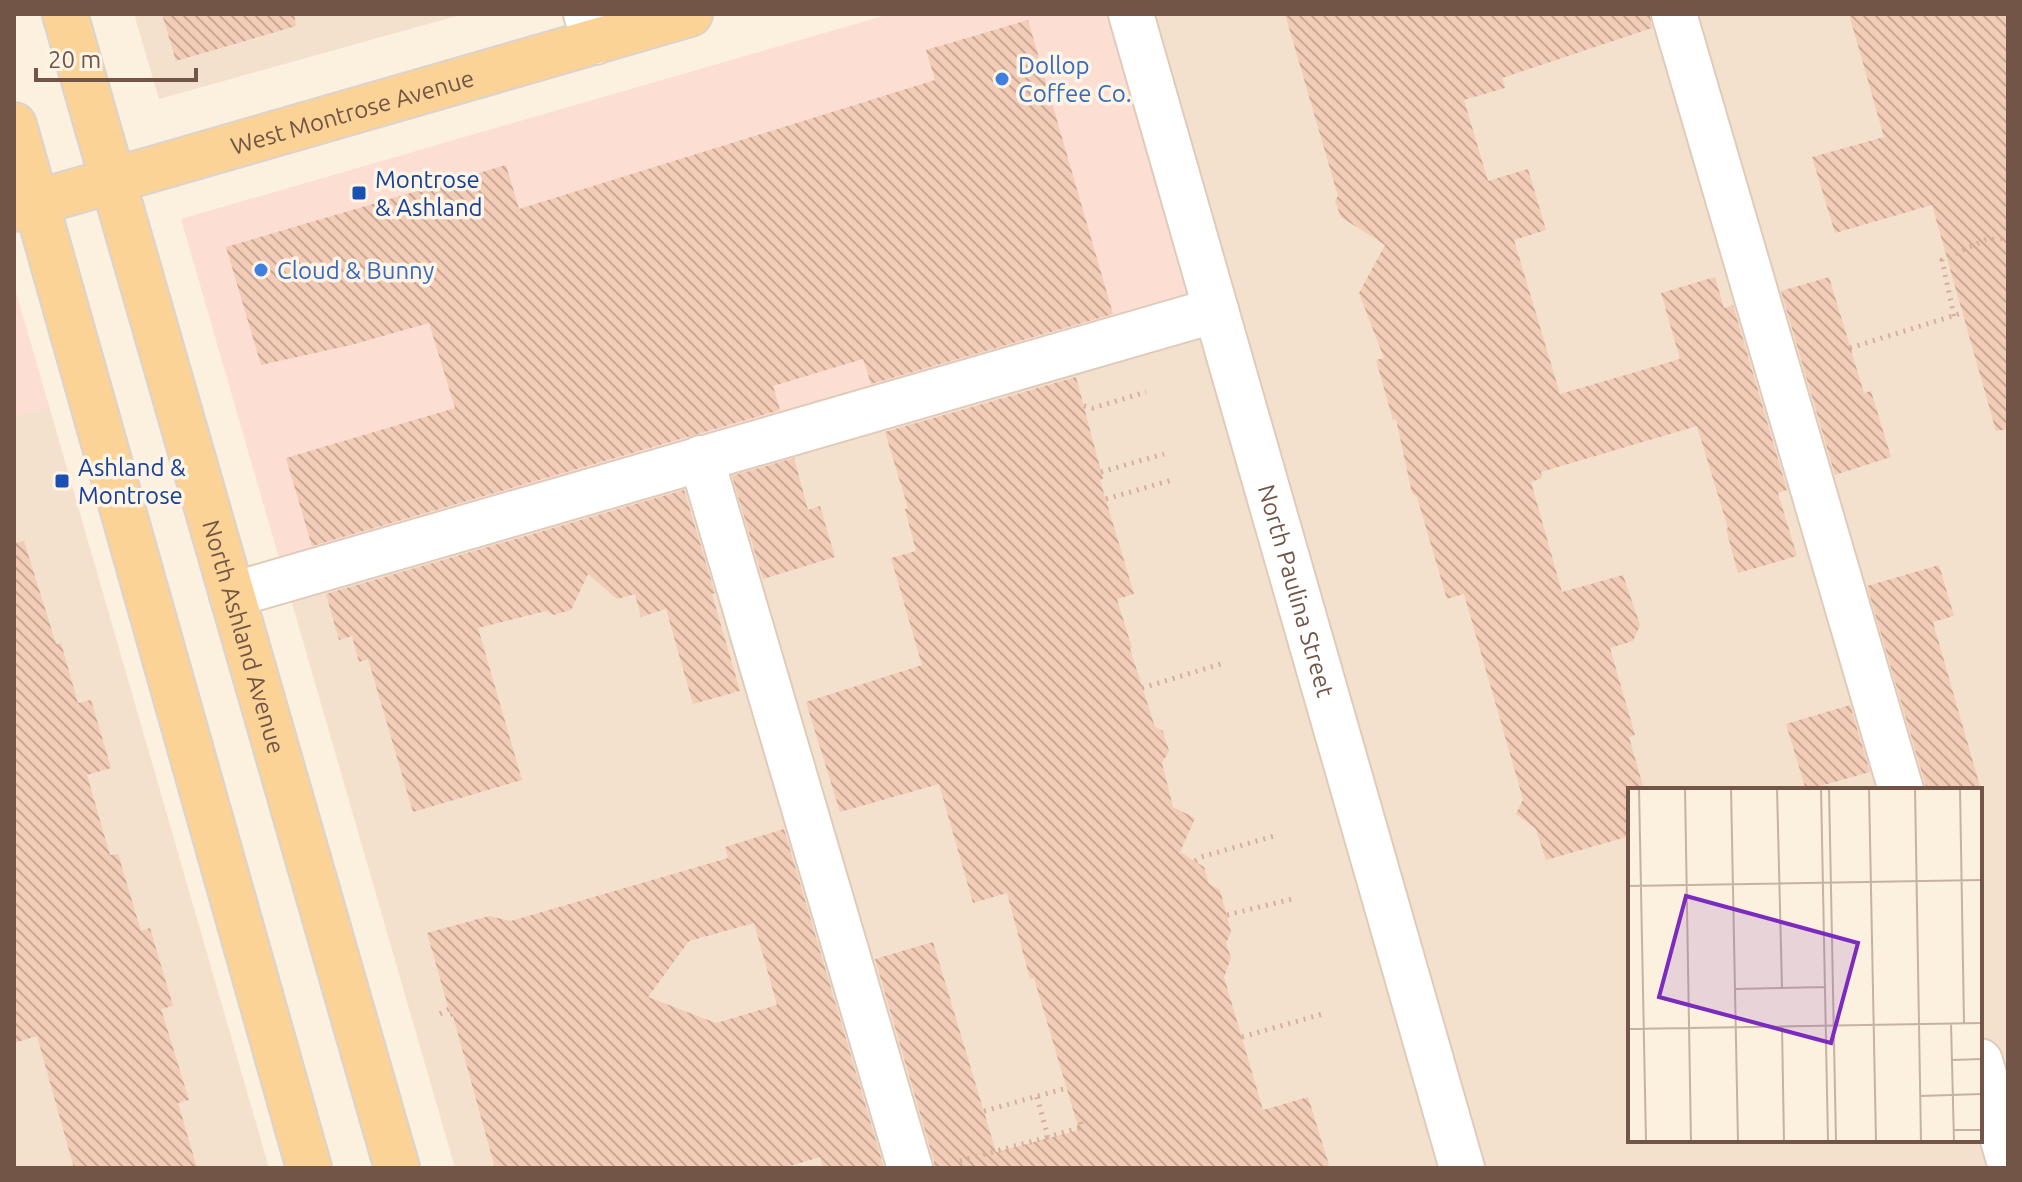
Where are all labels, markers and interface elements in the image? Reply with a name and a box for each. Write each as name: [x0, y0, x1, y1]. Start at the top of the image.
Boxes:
scale bar: [36, 32, 196, 82]
text: 20 m: [48, 46, 101, 73]
place label: Dollop Coffee Co.: [1018, 52, 1132, 107]
street label: West Montrose Avenue: [228, 64, 477, 159]
marker: Dollop Coffee Co.: [993, 70, 1011, 88]
place label: Montrose & Ashland: [375, 166, 483, 221]
marker: Montrose & Ashland: [350, 184, 368, 202]
place label: Cloud & Bunny: [277, 257, 435, 284]
marker: Cloud & Bunny: [252, 261, 270, 279]
place label: Ashland & Montrose: [78, 454, 186, 509]
marker: Ashland & Montrose: [53, 472, 71, 490]
street label: North Paulina Street: [1253, 481, 1340, 701]
street label: North Ashland Avenue: [198, 517, 291, 757]
inset map: [1628, 788, 1982, 1142]

